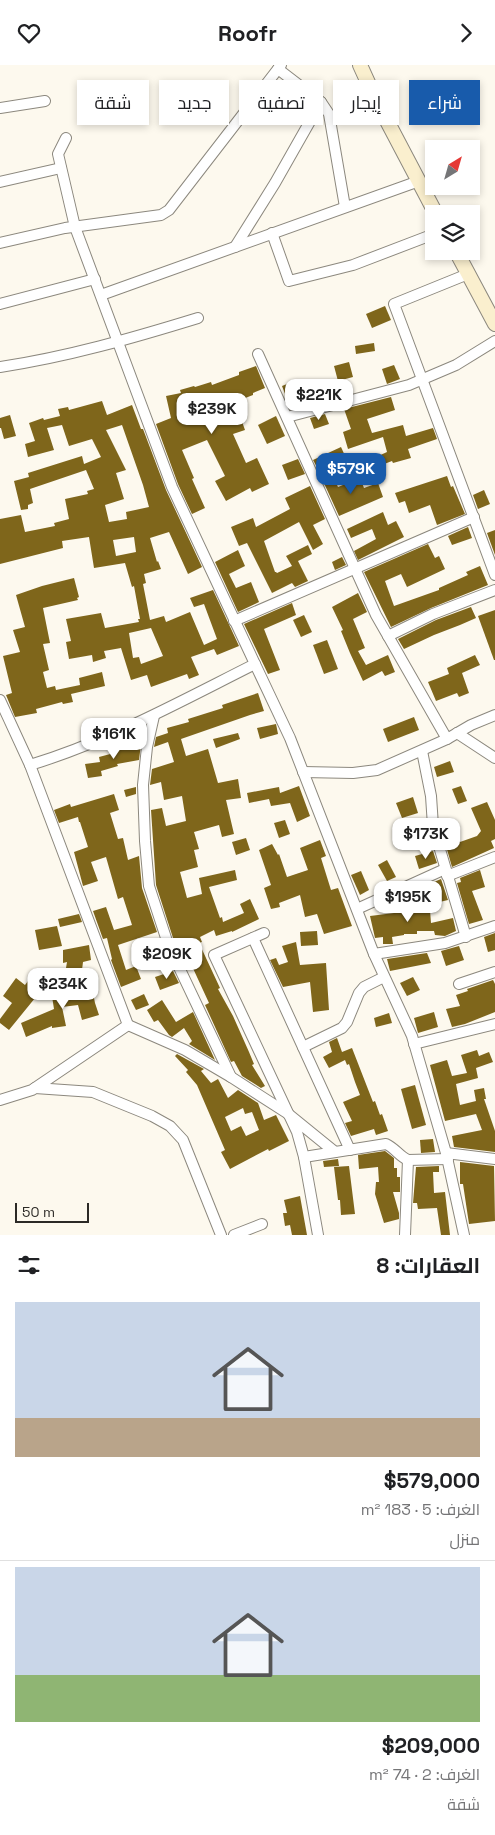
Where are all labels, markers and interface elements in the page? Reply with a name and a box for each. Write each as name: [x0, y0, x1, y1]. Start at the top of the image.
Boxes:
icon: heart: [15, 19, 43, 47]
text: Roofr: [218, 19, 277, 47]
icon: forward: [452, 19, 480, 47]
chip: شقة: [77, 80, 149, 125]
chip: جديد: [159, 80, 229, 125]
chip: تصفية: [239, 80, 323, 125]
chip: إيجار: [333, 80, 399, 125]
chip: شراء: [409, 80, 480, 125]
north arrow: [425, 140, 480, 195]
map controls: [425, 140, 480, 260]
button: layers: [425, 205, 480, 260]
pin: $221K: [284, 379, 354, 421]
text: $221K: [296, 384, 342, 405]
pin: $239K: [177, 393, 247, 435]
text: $239K: [188, 398, 236, 419]
pin: $579K: [316, 453, 386, 495]
text: $579K: [327, 458, 375, 479]
pin: $161K: [79, 717, 149, 760]
text: $161K: [92, 723, 136, 744]
pin: $173K: [391, 817, 461, 860]
text: $173K: [403, 823, 449, 844]
pin: $195K: [373, 881, 443, 923]
text: $195K: [385, 886, 431, 907]
pin: $209K: [132, 937, 202, 980]
text: $209K: [142, 943, 192, 964]
pin: $234K: [28, 967, 98, 1010]
text: $234K: [38, 973, 88, 994]
scale bar: [15, 1200, 89, 1223]
text: 50 m: [22, 1203, 55, 1221]
icon: filters: [15, 1251, 43, 1279]
text: العقارات: 8: [377, 1252, 480, 1279]
icon: home: [203, 1334, 293, 1424]
text: $579,000: [384, 1467, 480, 1494]
text: الغرف: 5 · 183 m²: [361, 1499, 480, 1520]
text: منزل: [450, 1529, 480, 1550]
icon: home: [203, 1600, 293, 1690]
text: $209,000: [382, 1732, 480, 1759]
text: الغرف: 2 · 74 m²: [369, 1764, 480, 1785]
text: شقة: [447, 1794, 480, 1815]

